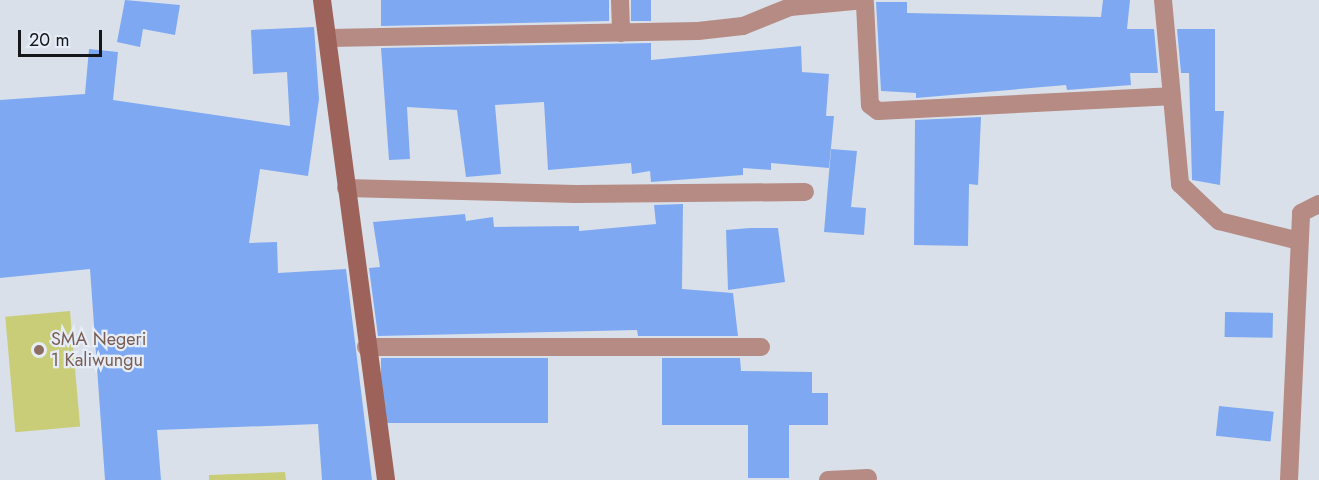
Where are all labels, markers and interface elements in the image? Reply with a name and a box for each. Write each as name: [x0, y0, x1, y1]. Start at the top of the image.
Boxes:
scale bar: [21, 18, 105, 56]
text: 20 m: [29, 27, 69, 53]
place label: SMA Negeri 1 Kaliwungu: [51, 329, 146, 372]
marker: SMA Negeri 1 Kaliwungu: [32, 343, 46, 357]

